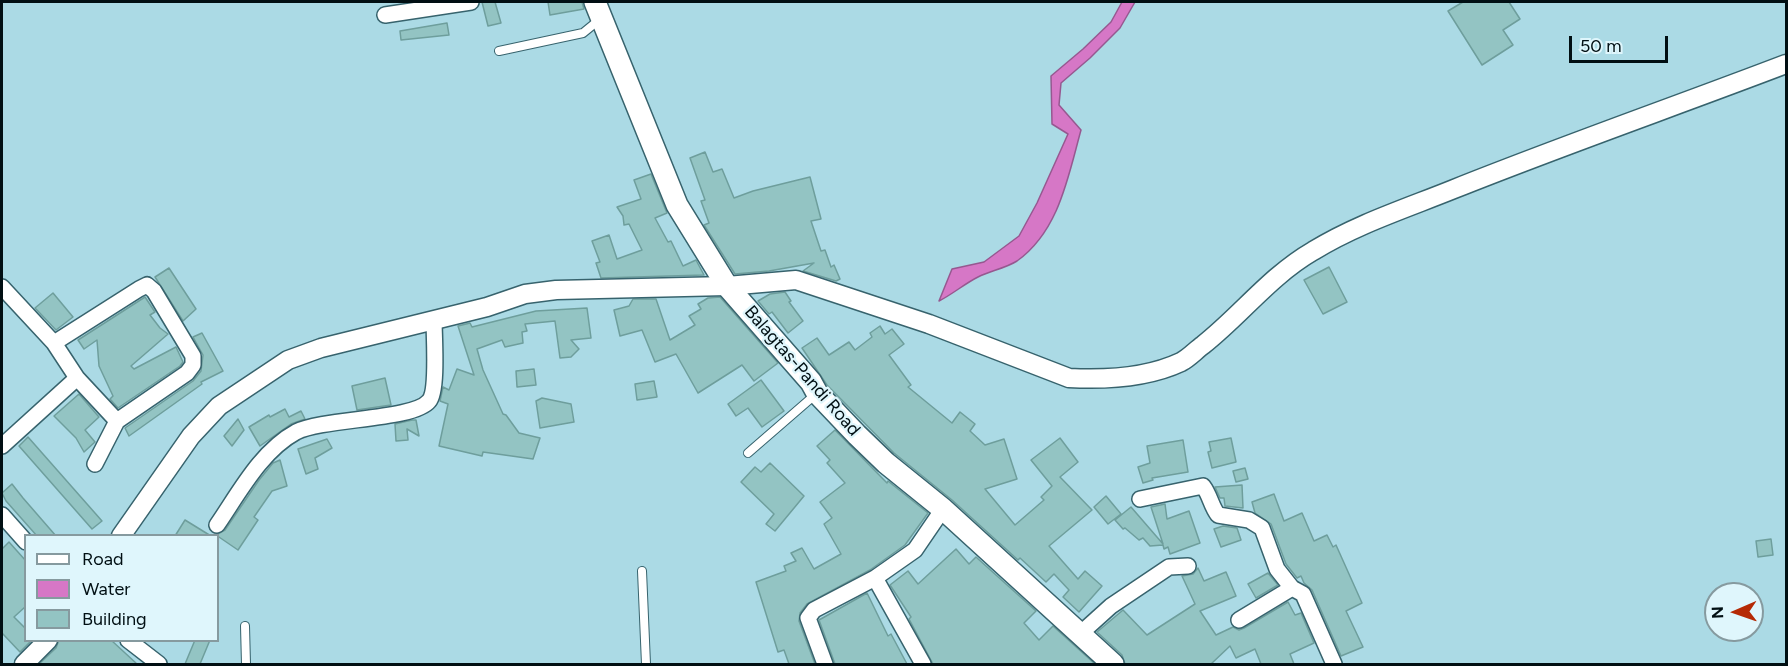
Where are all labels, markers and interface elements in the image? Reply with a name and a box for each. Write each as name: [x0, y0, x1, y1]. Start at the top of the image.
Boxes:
scale bar: [1572, 24, 1671, 62]
text: 50 m: [1580, 35, 1622, 57]
street label: Balagtas-Pandi Road: [739, 301, 865, 441]
legend: [24, 534, 219, 642]
text: Road: [82, 548, 123, 570]
text: Water: [82, 578, 130, 600]
north arrow: [1704, 582, 1764, 642]
text: N: [1708, 606, 1727, 619]
text: Building: [82, 608, 147, 630]

